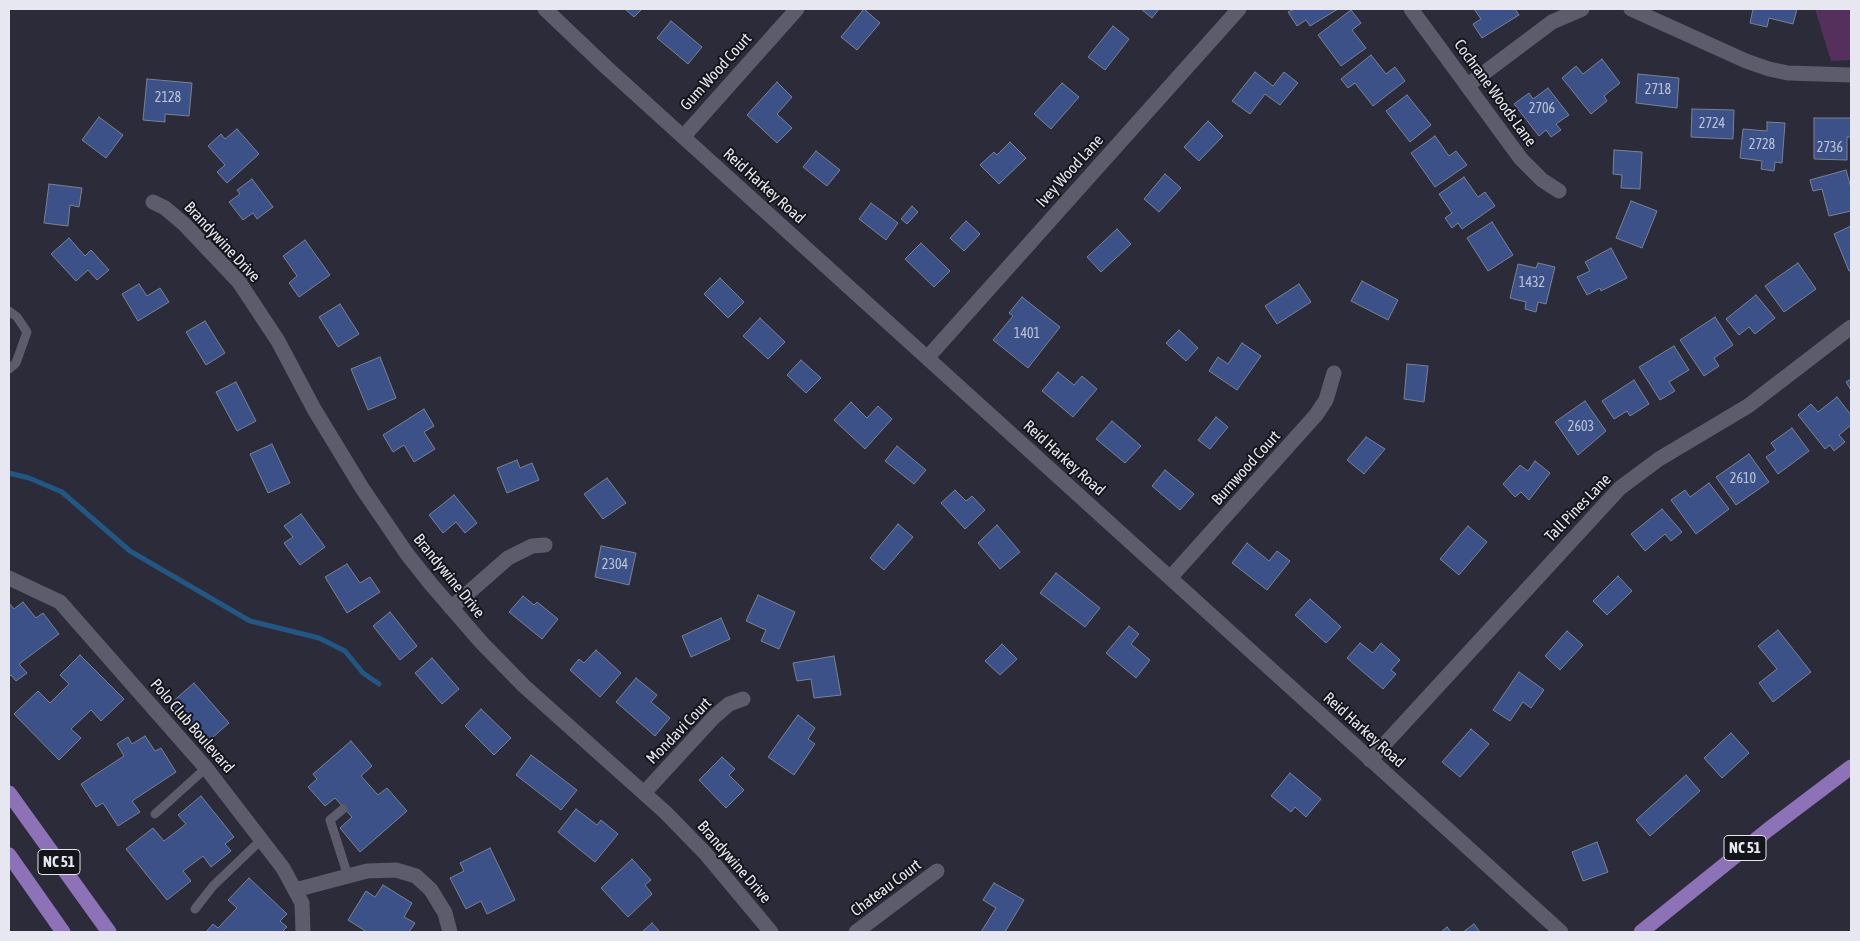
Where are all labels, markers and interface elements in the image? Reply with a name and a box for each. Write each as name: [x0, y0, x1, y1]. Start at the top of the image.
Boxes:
street label: Gum Wood Court: [676, 29, 756, 115]
street label: Cochrane Woods Lane: [1450, 36, 1540, 150]
house number: 2718: [1645, 82, 1671, 98]
house number: 2128: [155, 90, 181, 106]
house number: 2706: [1529, 101, 1555, 117]
house number: 2724: [1699, 116, 1725, 132]
street label: Ivey Wood Lane: [1032, 131, 1108, 211]
house number: 2728: [1749, 137, 1775, 153]
house number: 2736: [1817, 140, 1843, 156]
street label: Reid Harkey Road: [719, 144, 809, 228]
street label: Brandywine Drive: [180, 198, 264, 286]
house number: 1432: [1519, 275, 1545, 291]
house number: 1401: [1014, 326, 1040, 342]
street label: Reid Harkey Road: [1019, 416, 1109, 500]
house number: 2603: [1568, 419, 1594, 435]
street label: Burnwood Court: [1208, 427, 1284, 509]
street label: Tall Pines Lane: [1541, 470, 1615, 546]
house number: 2610: [1730, 471, 1756, 487]
street label: Brandywine Drive: [409, 530, 489, 622]
house number: 2304: [602, 557, 628, 573]
street label: Polo Club Boulevard: [146, 675, 238, 777]
street label: Reid Harkey Road: [1319, 688, 1409, 772]
street label: Mondavi Court: [643, 694, 715, 768]
street label: Brandywine Drive: [693, 817, 775, 907]
road number: NC 51: [1724, 836, 1766, 860]
road number: NC 51: [38, 850, 80, 874]
street label: Chateau Court: [847, 855, 925, 921]

